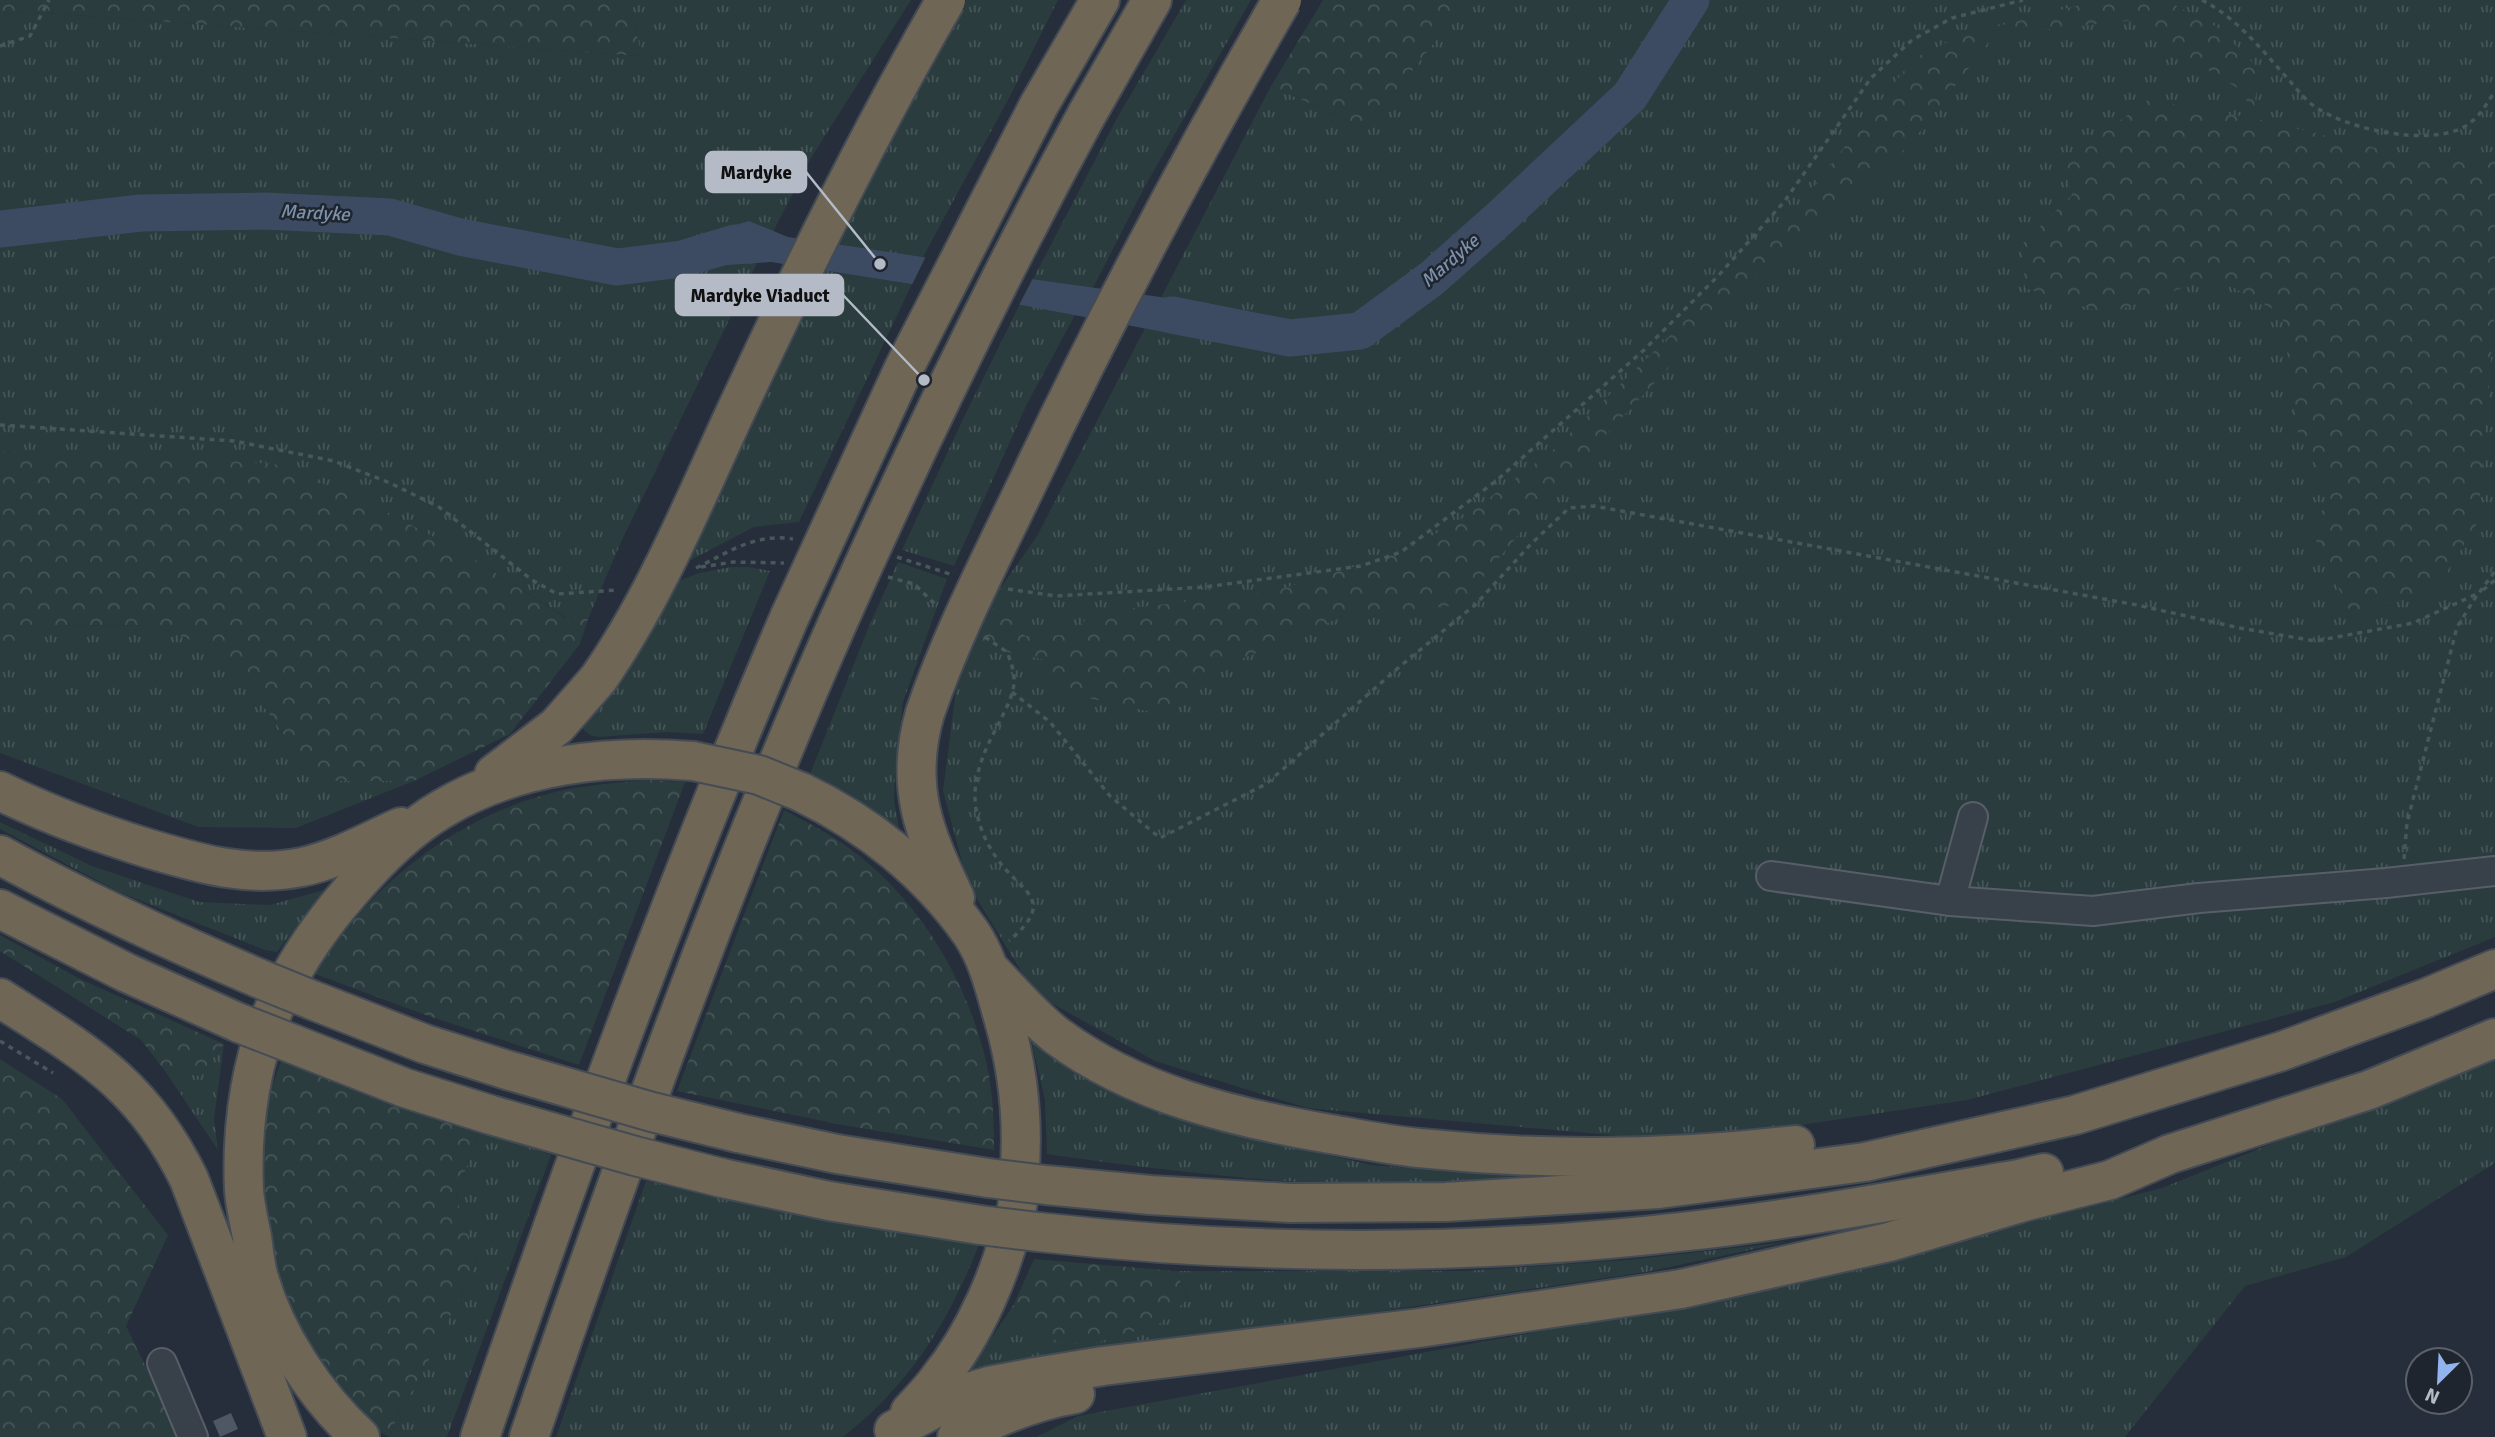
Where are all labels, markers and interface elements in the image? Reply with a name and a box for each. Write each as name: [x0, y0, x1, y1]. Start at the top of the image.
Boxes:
callout: Mardyke: [706, 152, 806, 192]
text: Mardyke: [720, 161, 792, 185]
water label: Mardyke: [280, 199, 352, 227]
water label: Mardyke: [1416, 228, 1485, 293]
callout: Mardyke Viaduct: [676, 275, 843, 315]
text: Mardyke Viaduct: [690, 284, 830, 308]
north arrow: [2404, 1346, 2474, 1416]
text: N: [2422, 1382, 2443, 1409]

